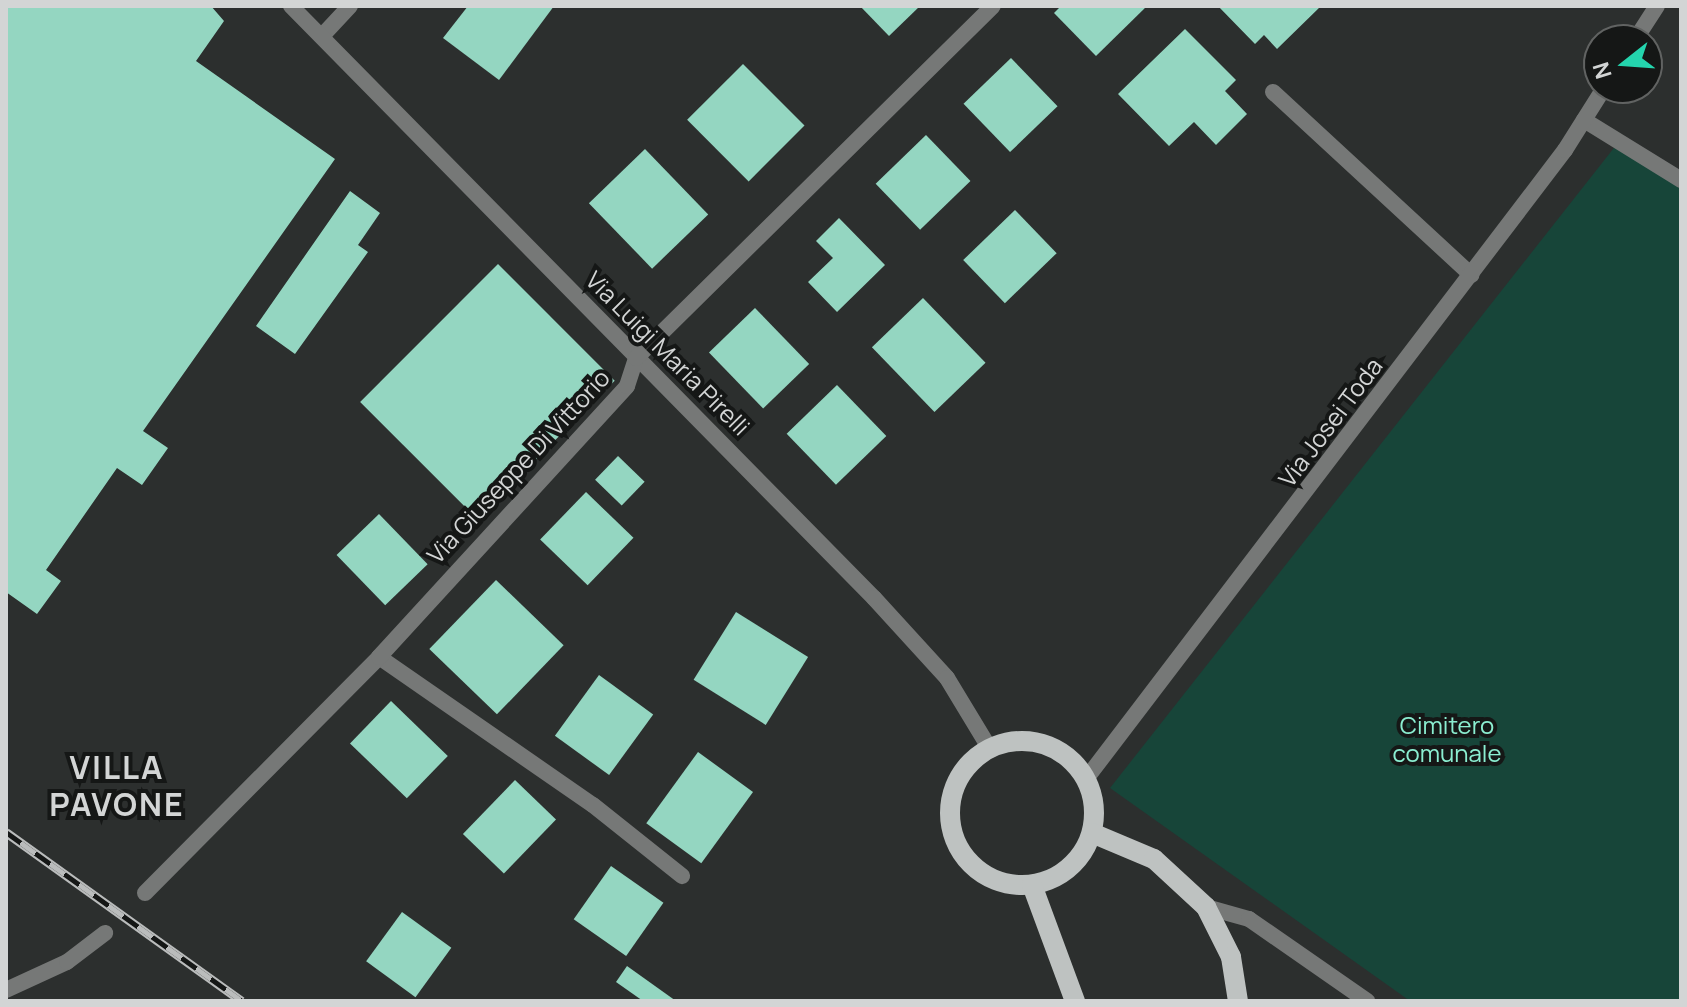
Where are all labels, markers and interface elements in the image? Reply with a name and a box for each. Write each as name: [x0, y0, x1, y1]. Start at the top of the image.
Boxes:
north arrow: [1583, 24, 1663, 104]
text: N: [1585, 59, 1619, 82]
street label: Via Luigi Maria Pirelli: [580, 265, 756, 441]
street label: Via Josei Toda: [1272, 352, 1388, 492]
street label: Via Giuseppe Di Vittorio: [421, 363, 615, 569]
park label: Cimitero comunale: [1393, 711, 1501, 767]
district label: VILLA PAVONE: [49, 749, 185, 824]

